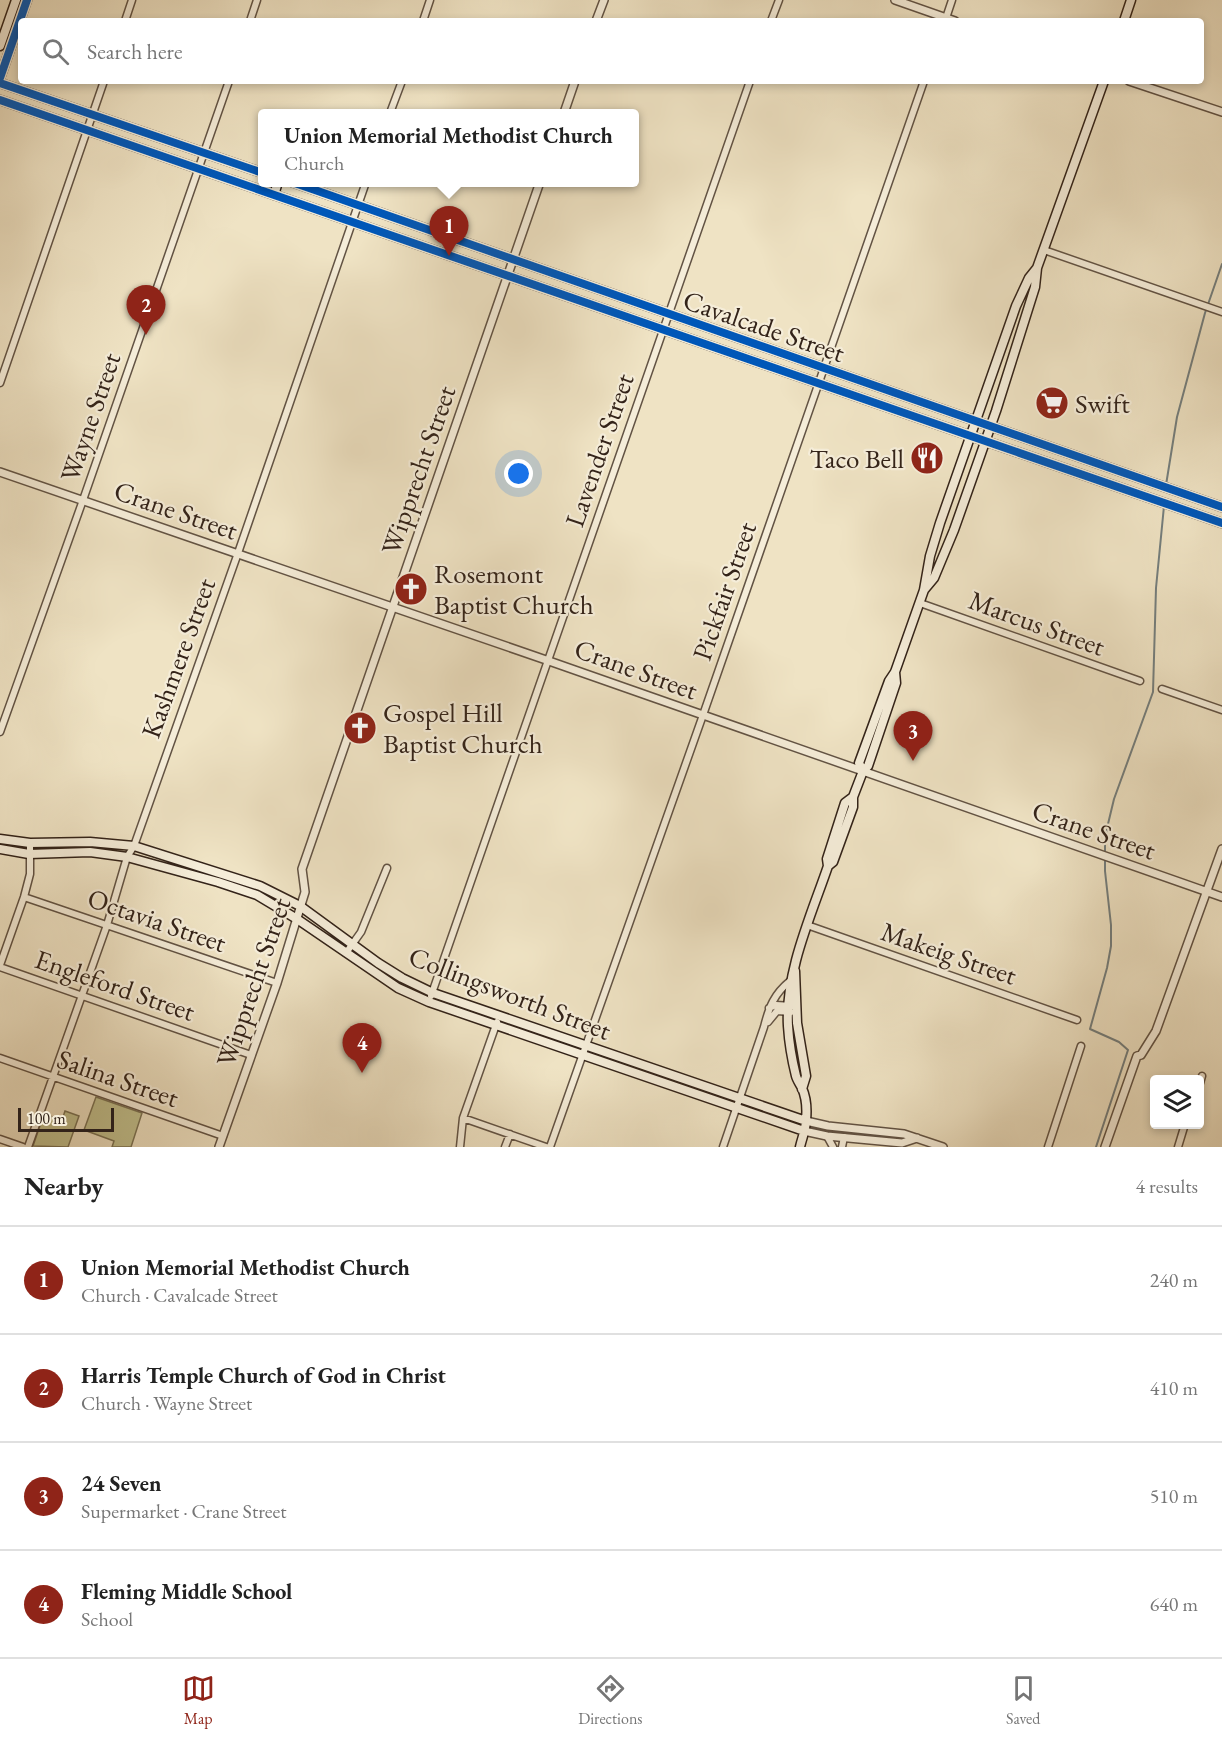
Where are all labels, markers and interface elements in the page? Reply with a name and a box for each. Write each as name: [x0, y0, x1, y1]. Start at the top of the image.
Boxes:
search box: [18, 18, 1204, 84]
icon: search: [39, 35, 72, 68]
text: Search here: [87, 37, 182, 66]
popup: [258, 109, 639, 187]
text: Union Memorial Methodist Church: [284, 121, 613, 150]
text: Church: [284, 150, 344, 176]
pin: 1: [430, 206, 468, 256]
street label: Cavalcade Street: [679, 282, 850, 370]
pin: 2: [126, 286, 166, 335]
street label: Wayne Street: [52, 348, 129, 486]
street label: Lavender Street: [556, 368, 642, 531]
street label: Wipprecht Street: [373, 381, 463, 559]
supermarket icon: Swift: [1034, 385, 1070, 421]
place label: Swift: [1075, 386, 1130, 421]
restaurant icon: Taco Bell: [909, 440, 945, 476]
place label: Taco Bell: [809, 441, 904, 476]
your location: [504, 459, 533, 488]
street label: Crane Street: [110, 473, 243, 548]
street label: Pickfair Street: [684, 517, 764, 665]
place label: Rosemont Baptist Church: [434, 556, 594, 622]
church icon: Rosemont Baptist Church: [393, 571, 429, 607]
street label: Kashmere Street: [133, 573, 223, 743]
street label: Marcus Street: [964, 582, 1110, 664]
street label: Crane Street: [570, 631, 703, 708]
place label: Gospel Hill Baptist Church: [383, 695, 543, 761]
church icon: Gospel Hill Baptist Church: [342, 710, 378, 746]
pin: 3: [894, 712, 932, 761]
street label: Crane Street: [1028, 793, 1161, 868]
street label: Octavia Street: [83, 880, 231, 960]
street label: Wipprecht Street: [208, 893, 298, 1071]
street label: Makeig Street: [877, 914, 1022, 993]
street label: Collingsworth Street: [404, 938, 617, 1048]
street label: Engleford Street: [30, 941, 200, 1029]
pin: 4: [342, 1024, 382, 1073]
street label: Salina Street: [53, 1041, 184, 1115]
map controls: [1150, 1075, 1204, 1129]
button: layers: [1150, 1075, 1204, 1129]
scale bar: [18, 1105, 114, 1132]
text: 100 m: [27, 1108, 66, 1129]
text: Nearby: [24, 1169, 104, 1203]
text: 4 results: [1135, 1173, 1198, 1199]
text: Union Memorial Methodist Church: [81, 1253, 410, 1282]
text: 1: [38, 1267, 49, 1293]
text: 240 m: [1150, 1267, 1198, 1293]
text: Church · Cavalcade Street: [81, 1282, 278, 1308]
text: Harris Temple Church of God in Christ: [81, 1361, 446, 1390]
text: 2: [38, 1375, 49, 1401]
text: 410 m: [1150, 1375, 1198, 1401]
text: Church · Wayne Street: [81, 1390, 252, 1416]
text: 24 Seven: [81, 1469, 161, 1498]
text: 3: [38, 1483, 49, 1509]
text: 510 m: [1150, 1483, 1198, 1509]
text: Supermarket · Crane Street: [81, 1498, 287, 1524]
text: Fleming Middle School: [81, 1577, 292, 1606]
text: 4: [38, 1591, 49, 1617]
text: 640 m: [1150, 1591, 1198, 1617]
text: School: [81, 1606, 133, 1632]
tab: Map: [182, 1672, 215, 1729]
tab: Directions: [578, 1672, 643, 1729]
tab: Saved: [1006, 1672, 1040, 1729]

